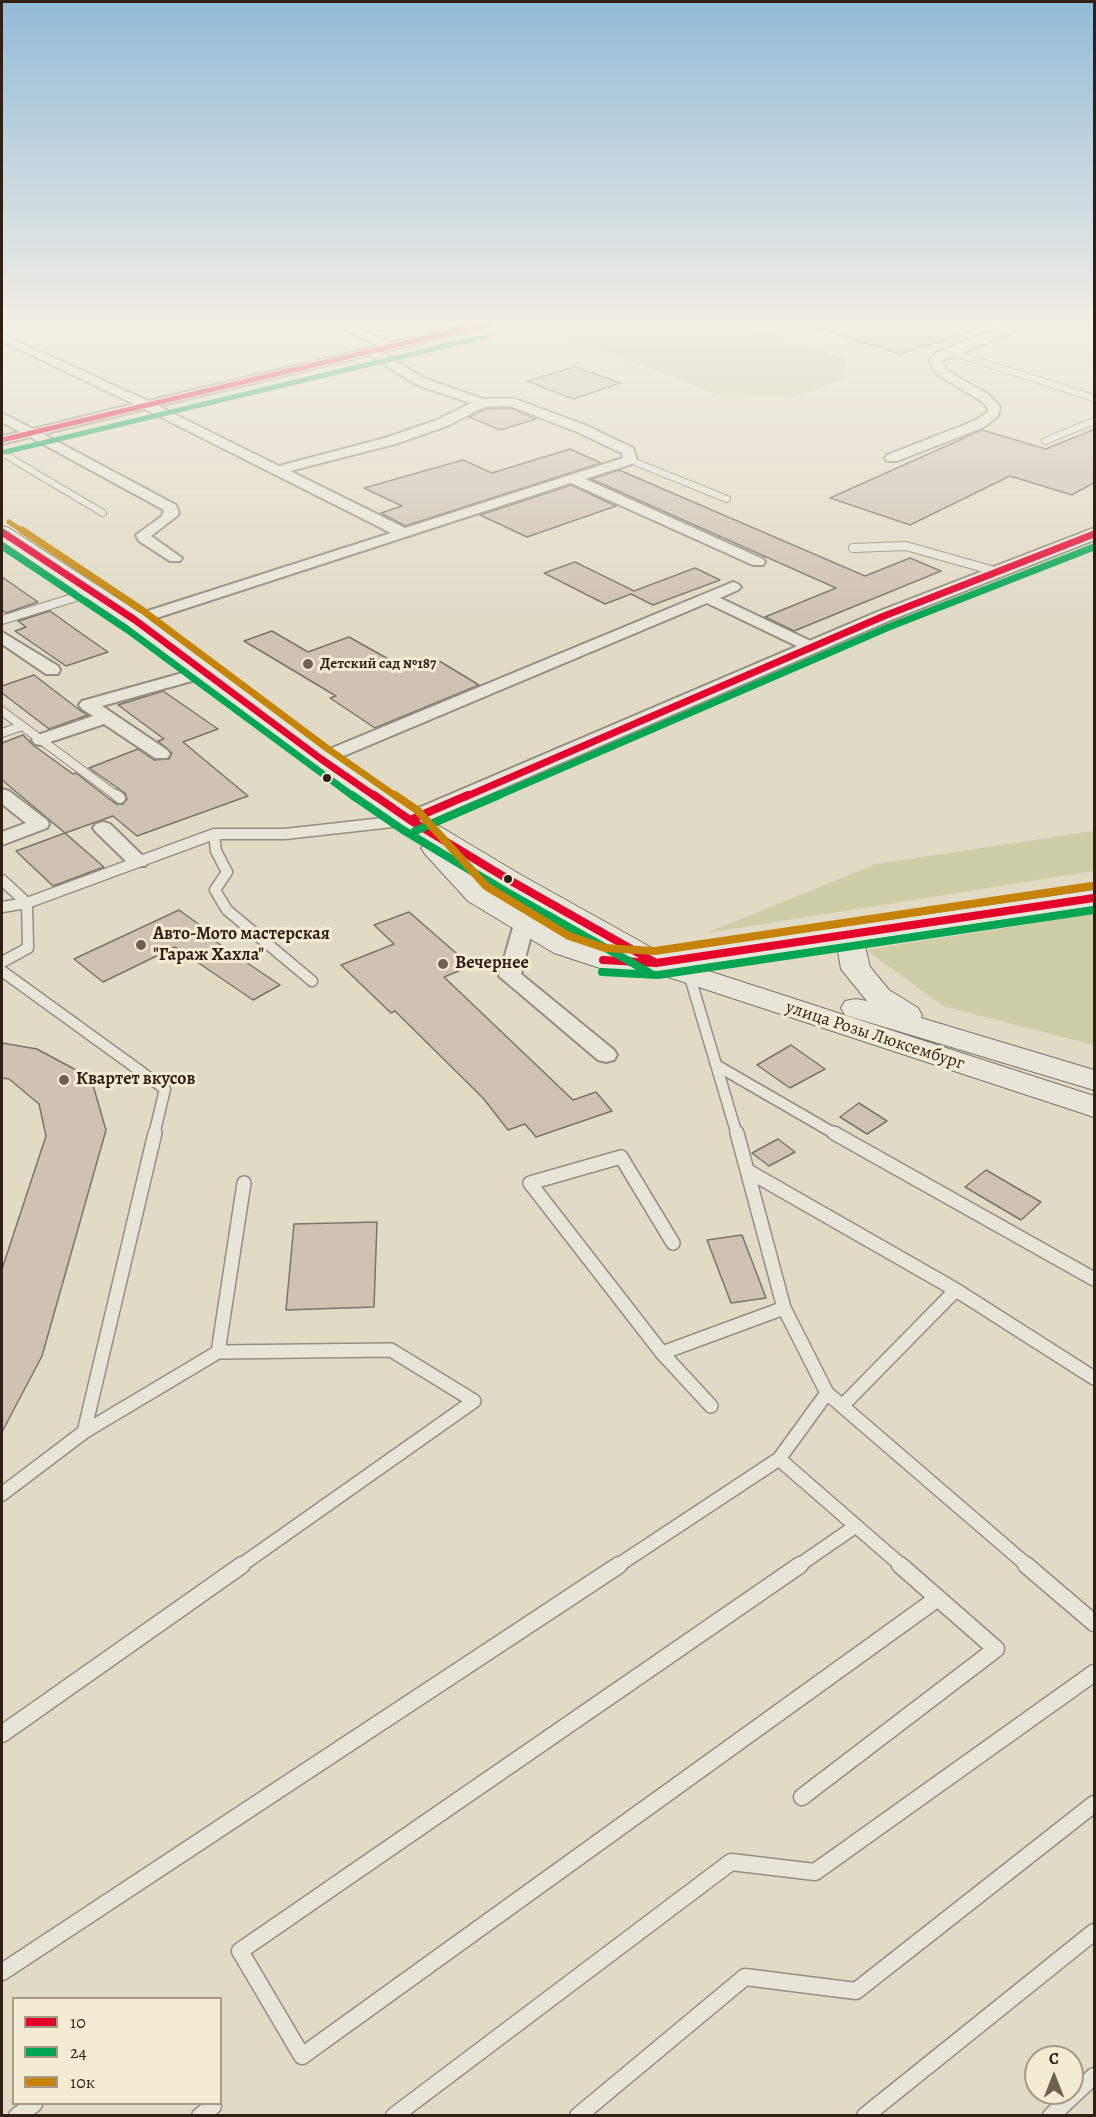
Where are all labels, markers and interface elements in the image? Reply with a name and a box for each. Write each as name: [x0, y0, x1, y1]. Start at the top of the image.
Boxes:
place label: Детский сад №187: [320, 655, 436, 673]
marker: Детский сад №187: [301, 657, 315, 671]
unlabelled marker: [321, 772, 333, 784]
unlabelled marker: [502, 873, 514, 885]
place label: Авто-Мото мастерская "Гараж Хахла": [153, 924, 330, 966]
marker: Авто-Мото мастерская "Гараж Хахла": [134, 938, 148, 952]
place label: Вечернее: [455, 953, 529, 975]
marker: Вечернее: [436, 957, 450, 971]
street label: улица Розы Люксембург: [783, 997, 967, 1075]
place label: Квартет вкусов: [76, 1069, 195, 1091]
marker: Квартет вкусов: [57, 1073, 71, 1087]
legend: [12, 1997, 222, 2105]
text: 10: [70, 2010, 86, 2034]
text: 24: [70, 2040, 87, 2064]
north arrow: [1024, 2045, 1084, 2105]
text: С: [1049, 2048, 1059, 2070]
text: 10к: [70, 2070, 95, 2094]

